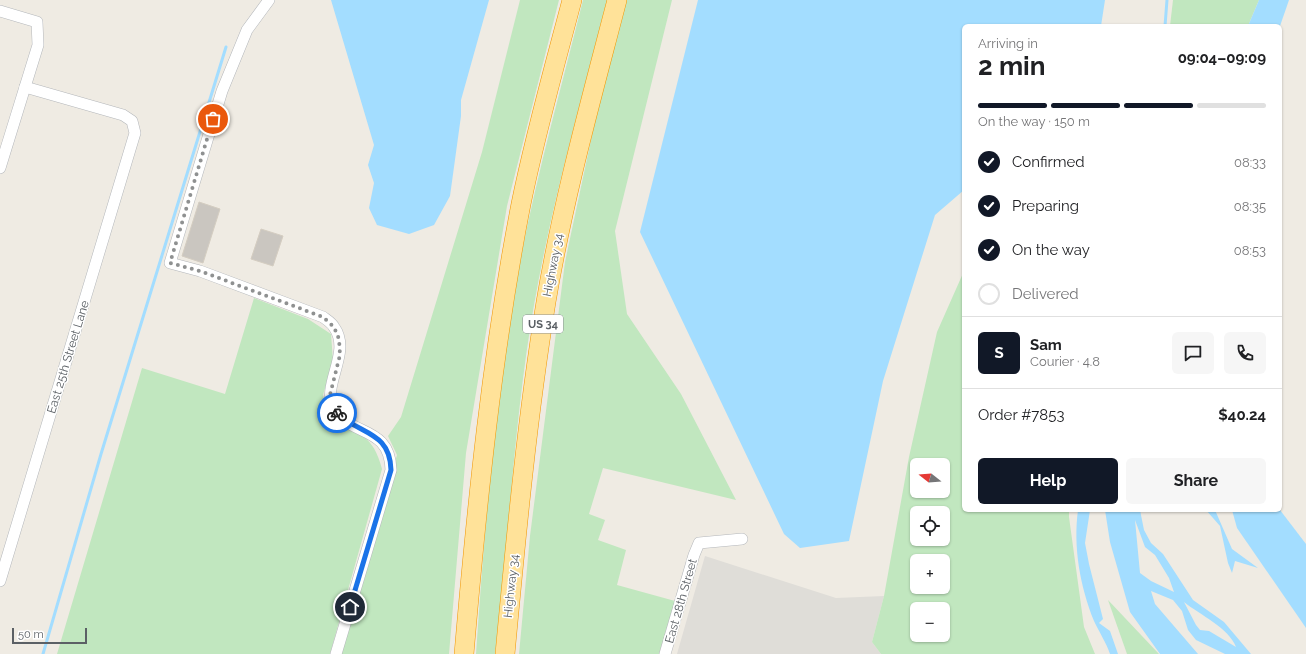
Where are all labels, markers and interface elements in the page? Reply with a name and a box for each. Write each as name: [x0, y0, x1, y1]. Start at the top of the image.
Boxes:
text: Arriving in: [978, 36, 1038, 51]
text: 09:04–09:09: [1178, 49, 1266, 67]
text: 2 min: [978, 51, 1045, 81]
pin: [196, 102, 230, 136]
icon: bag: [202, 108, 224, 130]
text: On the way · 150 m: [978, 114, 1090, 129]
icon: check: [978, 151, 1000, 173]
text: Confirmed: [1012, 153, 1085, 171]
text: 08:33: [1234, 155, 1266, 170]
icon: check: [978, 195, 1000, 217]
text: Preparing: [1012, 197, 1079, 215]
text: 08:35: [1234, 199, 1266, 214]
street label: Highway 34: [540, 232, 566, 298]
icon: check: [978, 239, 1000, 261]
text: On the way: [1012, 241, 1090, 259]
text: 08:53: [1234, 243, 1266, 258]
text: Delivered: [1012, 285, 1079, 303]
street label: East 25th Street Lane: [44, 299, 92, 415]
road number: US 34: [523, 315, 563, 333]
button: chat: [1172, 332, 1214, 374]
button: phone: [1224, 332, 1266, 374]
text: Sam: [1030, 336, 1062, 354]
text: S: [994, 344, 1004, 362]
text: Courier · 4.8: [1030, 354, 1100, 369]
courier: [317, 393, 357, 433]
icon: bike: [326, 402, 348, 424]
text: Order #7853: [978, 406, 1064, 424]
text: $40.24: [1218, 406, 1266, 424]
north arrow: [910, 458, 950, 498]
map controls: [910, 458, 950, 642]
button: Help: [978, 458, 1118, 504]
button: Share: [1126, 458, 1266, 504]
button: locate: [910, 506, 950, 546]
street label: Highway 34: [501, 553, 521, 619]
button: +: [910, 554, 950, 594]
street label: East 28th Street: [662, 557, 700, 645]
pin: [333, 590, 367, 624]
icon: home: [339, 596, 361, 618]
button: −: [910, 602, 950, 642]
scale bar: [12, 626, 87, 645]
text: 50 m: [18, 628, 44, 641]

